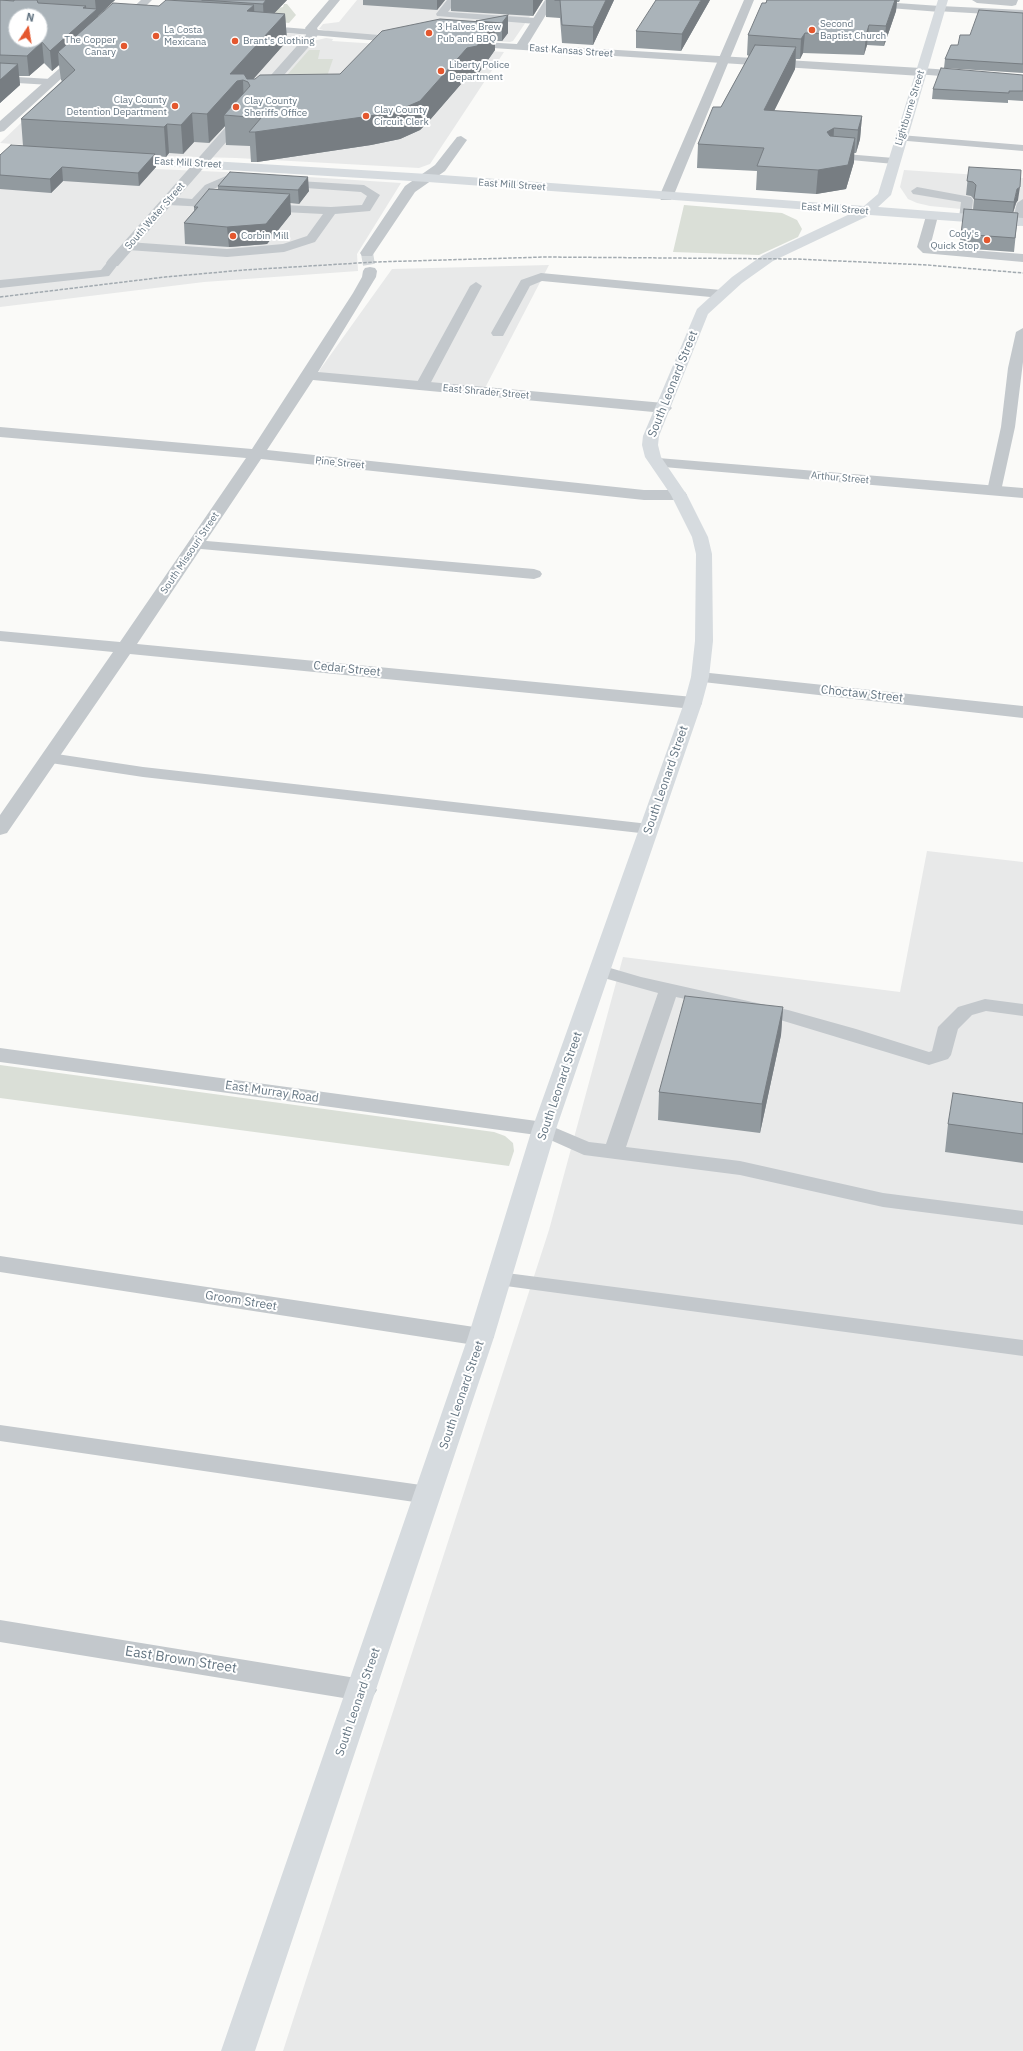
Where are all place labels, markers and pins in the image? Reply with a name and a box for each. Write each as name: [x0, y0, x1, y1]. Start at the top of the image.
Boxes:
place label: Second Baptist Church: [820, 18, 886, 42]
place label: 3 Halves Brew Pub and BBQ: [437, 21, 501, 44]
place label: La Costa Mexicana: [164, 24, 206, 48]
marker: Second Baptist Church: [807, 25, 817, 35]
marker: 3 Halves Brew Pub and BBQ: [424, 28, 434, 38]
marker: La Costa Mexicana: [151, 31, 161, 41]
place label: The Copper Canary: [64, 34, 116, 58]
place label: Brant's Clothing: [243, 35, 315, 47]
marker: Brant's Clothing: [230, 36, 240, 46]
marker: The Copper Canary: [119, 41, 129, 51]
place label: Liberty Police Department: [449, 59, 510, 82]
marker: Liberty Police Department: [436, 66, 446, 76]
place label: Clay County Detention Department: [67, 94, 167, 118]
place label: Clay County Sheriffs Office: [244, 95, 307, 118]
marker: Clay County Detention Department: [170, 101, 180, 111]
marker: Clay County Sheriffs Office: [231, 102, 241, 112]
place label: Clay County Circuit Clerk: [374, 104, 429, 128]
marker: Clay County Circuit Clerk: [361, 111, 371, 121]
place label: Cody's Quick Stop: [930, 228, 979, 252]
place label: Corbin Mill: [241, 230, 289, 242]
marker: Corbin Mill: [228, 231, 238, 241]
marker: Cody's Quick Stop: [982, 235, 992, 245]

